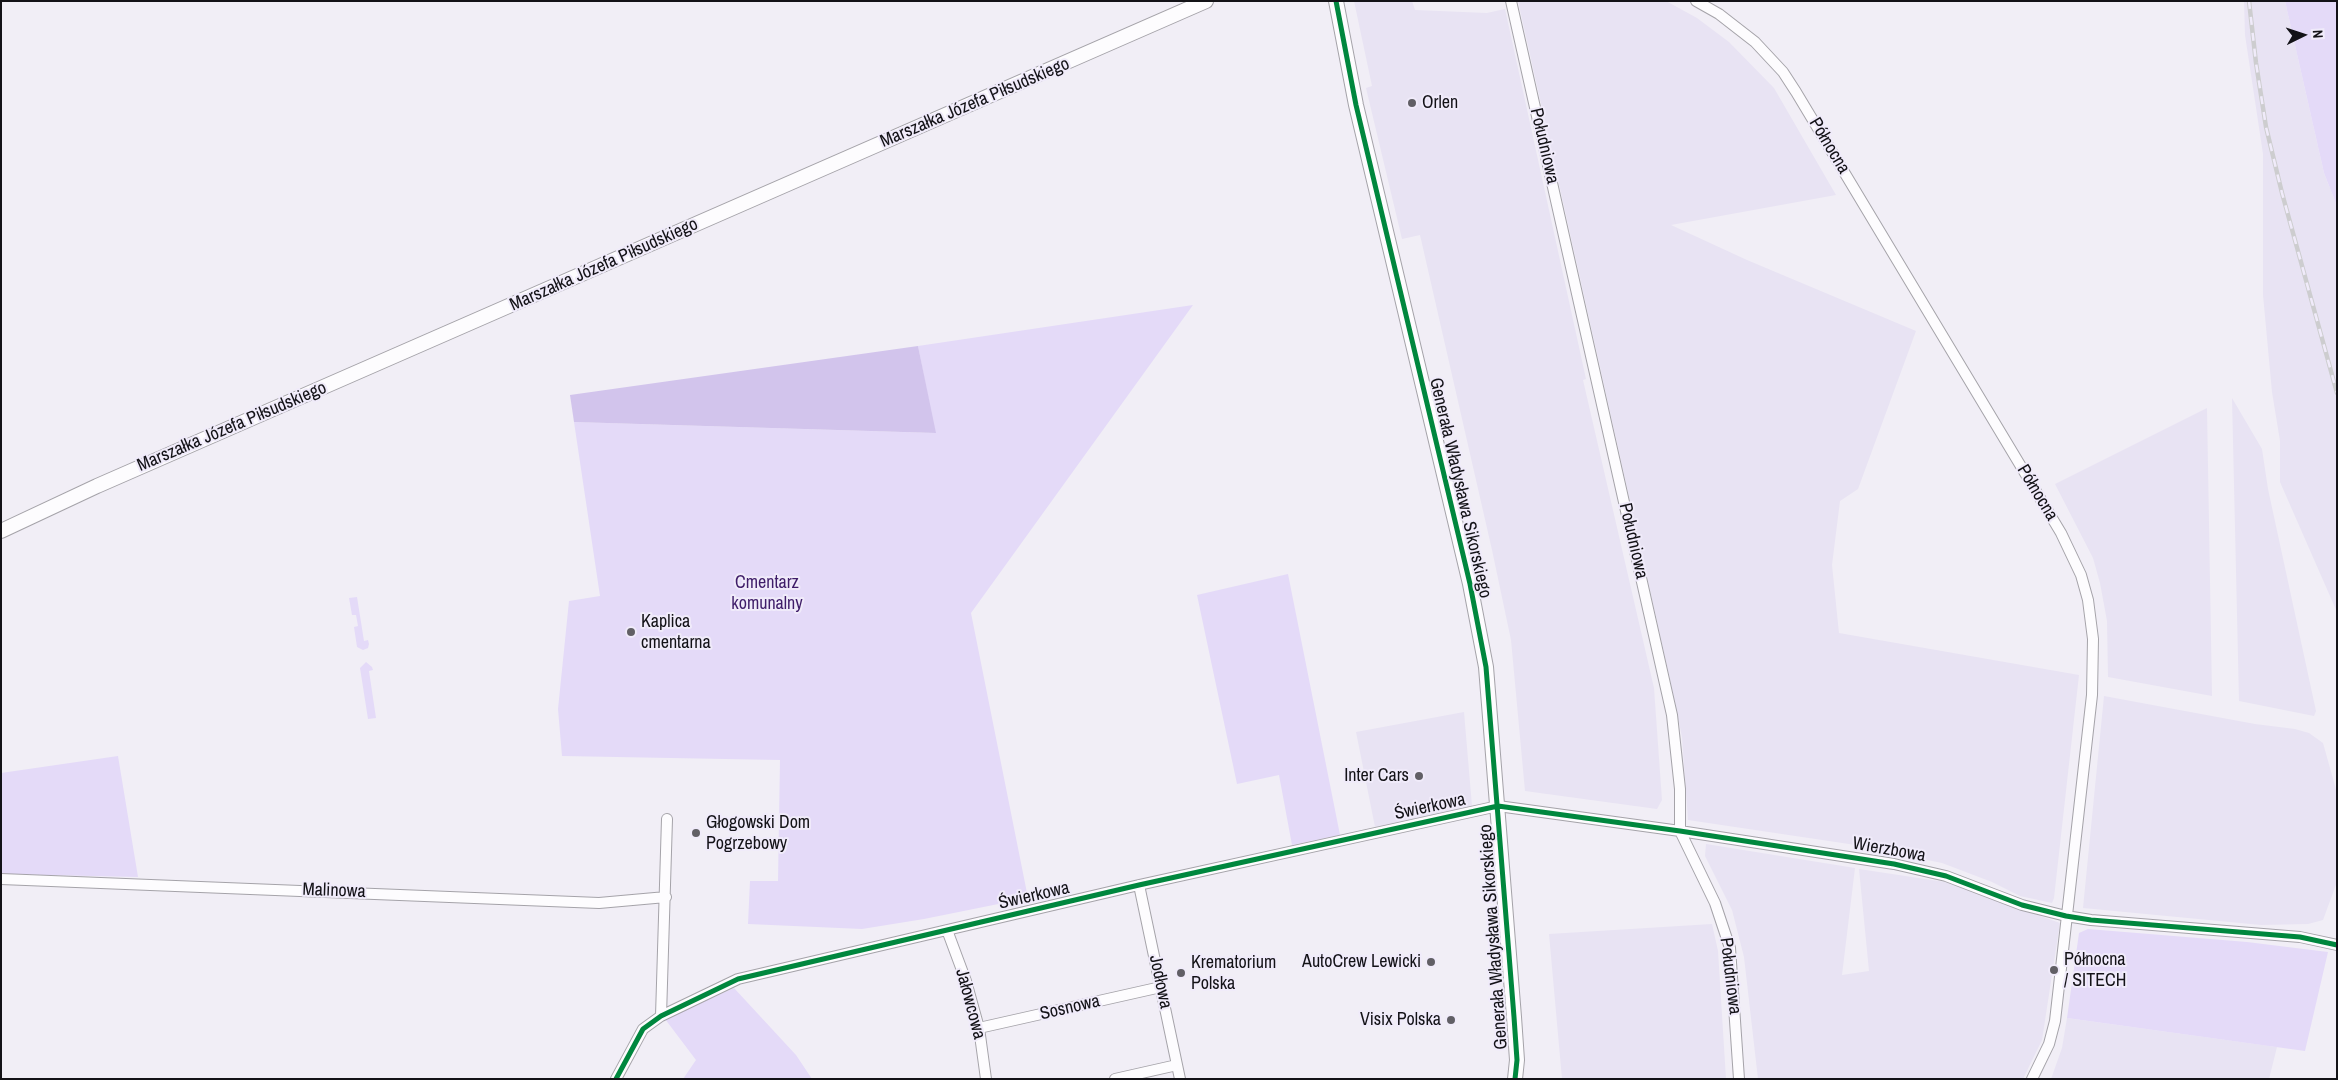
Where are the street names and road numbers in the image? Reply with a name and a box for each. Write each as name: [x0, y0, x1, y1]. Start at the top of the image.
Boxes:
street label: Marszałka Józefa Piłsudskiego: [877, 53, 1073, 153]
street label: Południowa: [1525, 106, 1563, 186]
street label: Północna: [1804, 114, 1854, 178]
street label: Marszałka Józefa Piłsudskiego: [507, 214, 701, 316]
street label: Generała Władysława Sikorskiego: [1424, 376, 1496, 600]
street label: Marszałka Józefa Piłsudskiego: [134, 377, 330, 477]
street label: Północna: [2012, 461, 2062, 525]
street label: Południowa: [1614, 501, 1652, 581]
street label: Świerkowa: [1392, 789, 1468, 825]
street label: Generała Władysława Sikorskiego: [1475, 824, 1513, 1050]
street label: Wierzbowa: [1851, 833, 1927, 867]
street label: Świerkowa: [996, 877, 1072, 915]
street label: Malinowa: [302, 879, 366, 903]
street label: Południowa: [1715, 936, 1745, 1016]
street label: Jodłowa: [1144, 953, 1176, 1011]
street label: Jałowcowa: [950, 966, 990, 1042]
street label: Sosnowa: [1038, 991, 1102, 1025]

